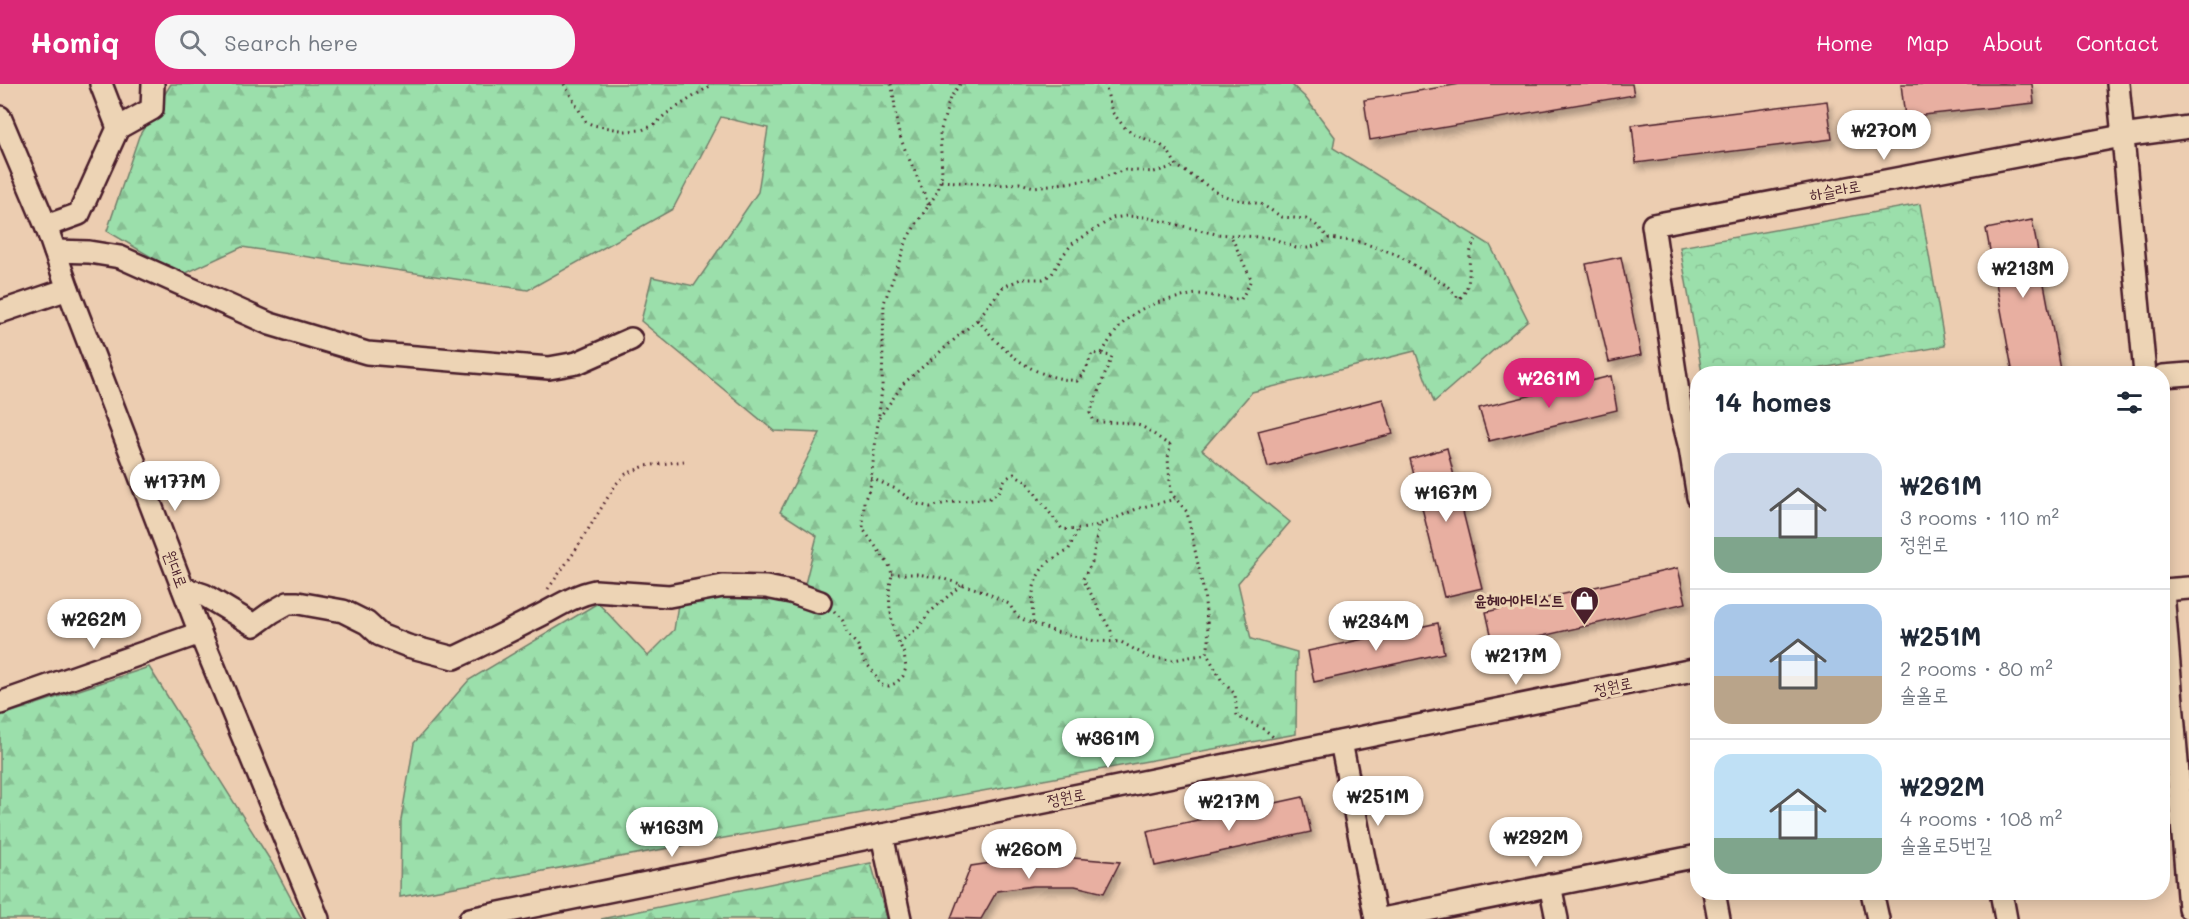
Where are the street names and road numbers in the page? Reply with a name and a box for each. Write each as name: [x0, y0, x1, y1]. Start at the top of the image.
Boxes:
street label: 하슬라로: [1808, 174, 1862, 205]
street label: 원대로: [160, 547, 193, 591]
street label: 정원로: [1592, 671, 1634, 700]
street label: 정원로: [1045, 783, 1087, 811]

